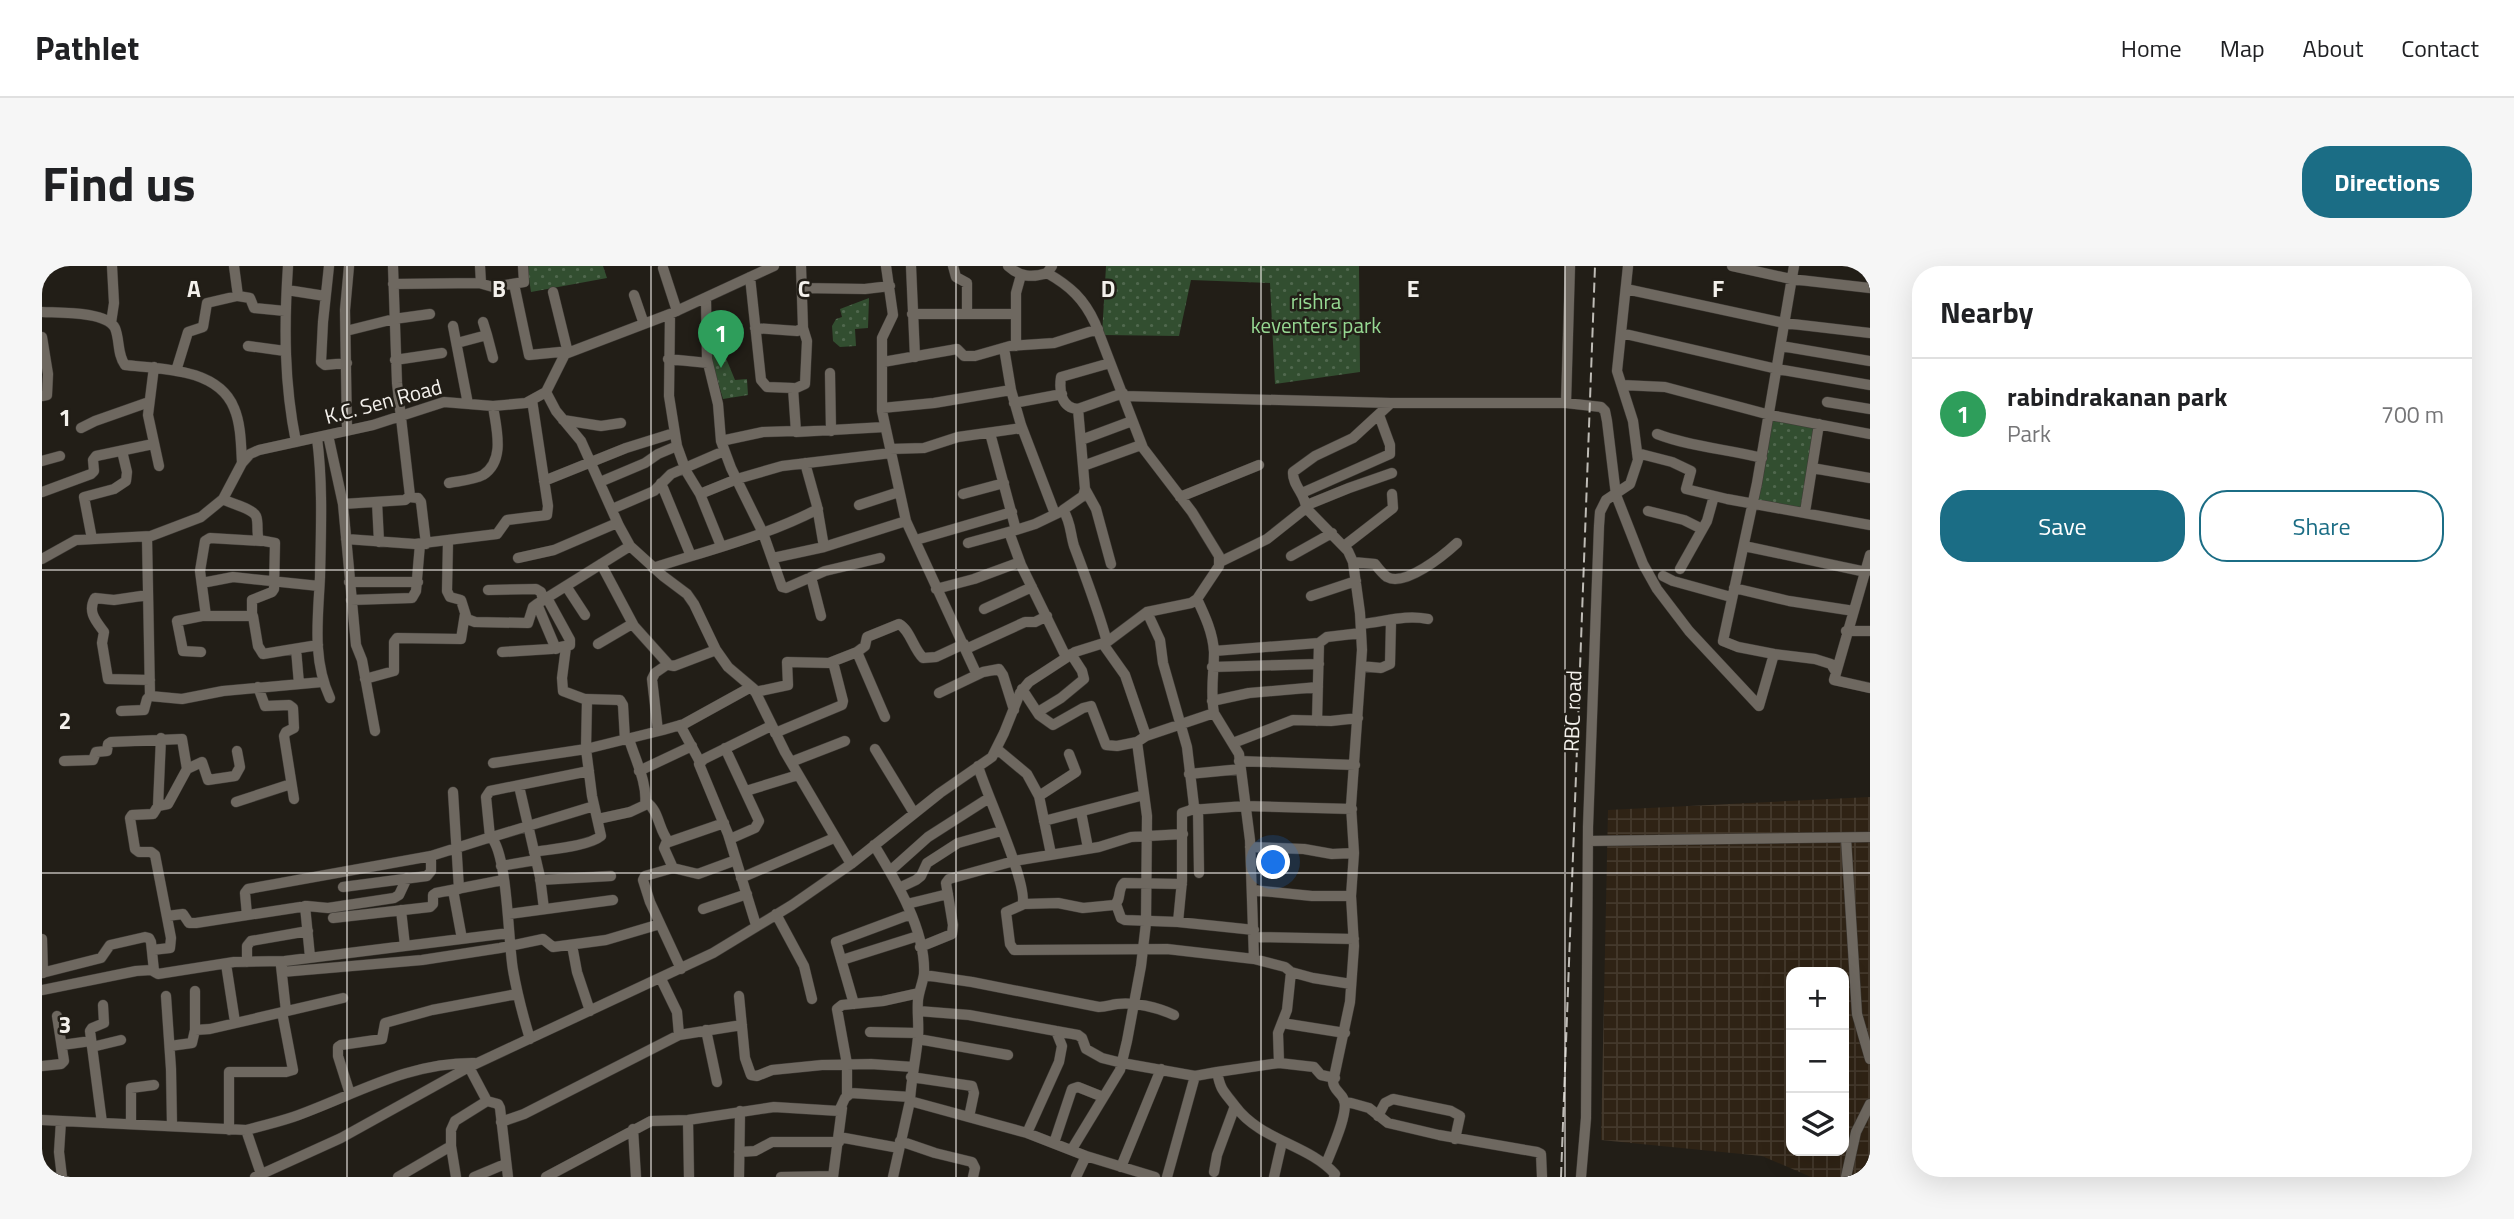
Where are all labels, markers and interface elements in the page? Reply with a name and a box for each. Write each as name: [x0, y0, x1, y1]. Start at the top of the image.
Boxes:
text: Pathlet: [35, 23, 139, 73]
text: Home: [2121, 30, 2182, 66]
text: Map: [2220, 30, 2265, 66]
text: About: [2303, 30, 2363, 66]
text: Contact: [2401, 30, 2479, 66]
text: Find us: [42, 145, 196, 220]
button: Directions: [2302, 146, 2472, 218]
text: A: [187, 271, 201, 306]
text: B: [492, 271, 506, 306]
text: C: [798, 271, 810, 306]
text: D: [1101, 271, 1115, 306]
text: E: [1407, 271, 1419, 306]
text: F: [1712, 271, 1724, 306]
park label: rishra keventers park: [1251, 285, 1381, 341]
text: Nearby: [1940, 289, 2033, 335]
pin: 1: [698, 310, 744, 368]
street label: K.C. Sen Road: [321, 370, 445, 432]
text: rabindrakanan park: [2007, 377, 2227, 416]
text: 1: [1957, 397, 1969, 432]
text: 700 m: [2381, 397, 2444, 432]
text: 1: [59, 400, 71, 435]
text: Park: [2007, 416, 2051, 451]
button: Save: [1940, 490, 2185, 562]
button: Share: [2199, 490, 2444, 562]
street label: RBC road: [1555, 670, 1589, 752]
text: 2: [59, 703, 71, 738]
your location: [1256, 845, 1290, 879]
map controls: [1786, 967, 1849, 1156]
button: +: [1786, 967, 1849, 1030]
text: 3: [59, 1007, 71, 1042]
button: −: [1786, 1030, 1849, 1093]
button: layers: [1786, 1093, 1849, 1156]

